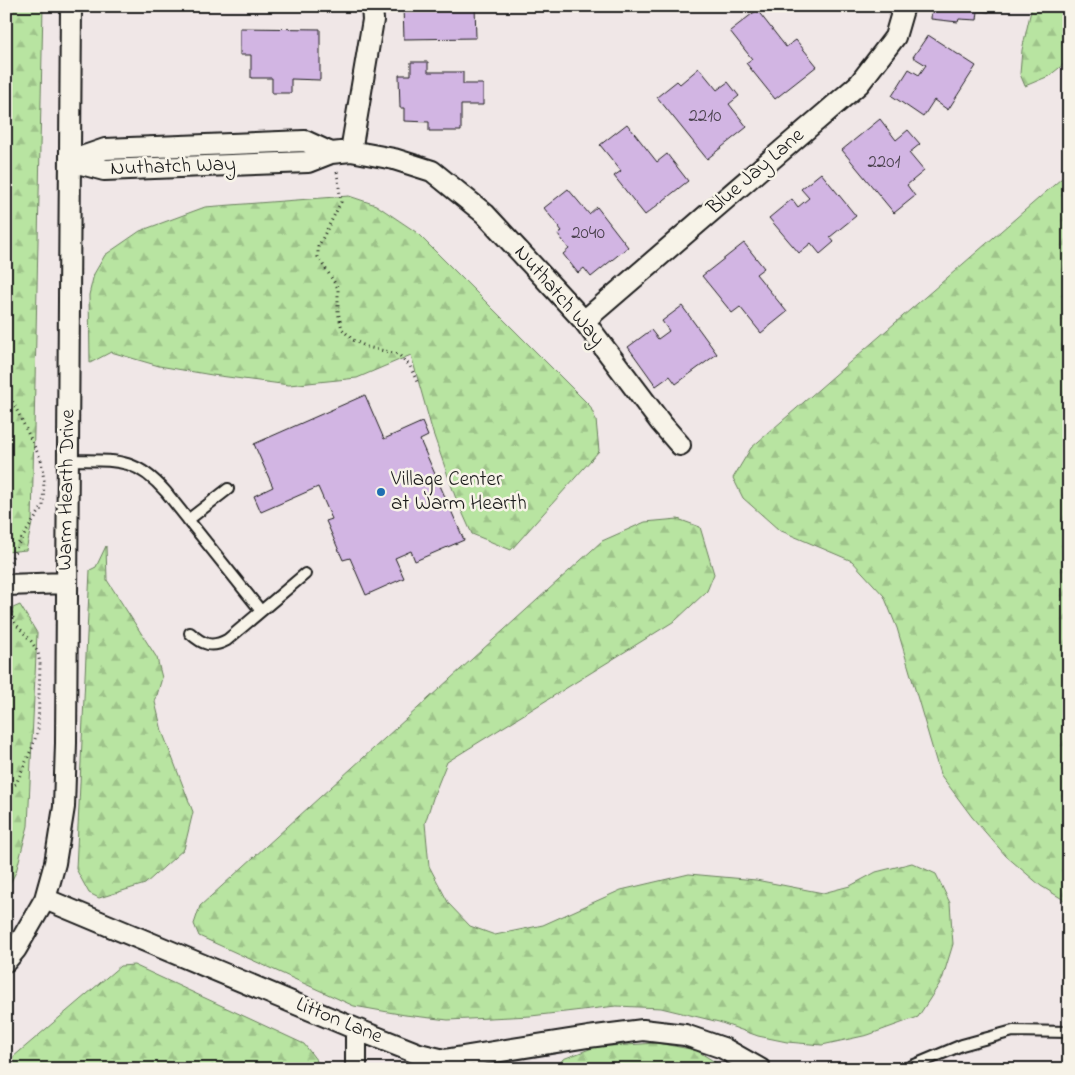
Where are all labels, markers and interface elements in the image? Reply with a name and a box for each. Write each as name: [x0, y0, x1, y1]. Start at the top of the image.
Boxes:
house number: 2210: [688, 103, 722, 130]
street label: Blue Jay Lane: [700, 121, 813, 225]
house number: 2201: [867, 149, 901, 176]
street label: Nuthatch Way: [110, 150, 236, 186]
house number: 2040: [571, 220, 605, 247]
street label: Nuthatch Way: [505, 239, 611, 354]
street label: Warm Hearth Drive: [51, 409, 83, 571]
place label: Village Center at Warm Hearth: [390, 465, 527, 519]
marker: Village Center at Warm Hearth: [375, 486, 387, 498]
street label: Litton Lane: [291, 990, 387, 1052]

